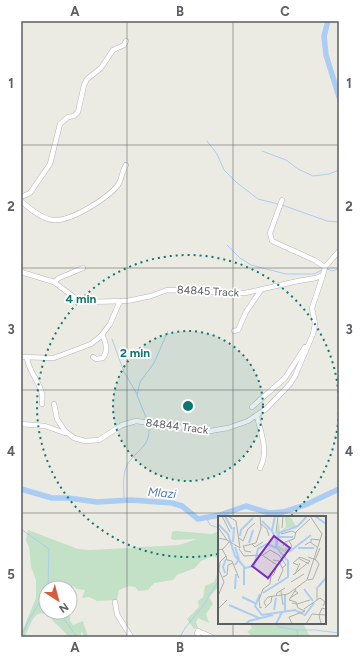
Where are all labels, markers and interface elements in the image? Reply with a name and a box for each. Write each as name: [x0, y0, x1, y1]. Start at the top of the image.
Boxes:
text: A: [70, 4, 80, 19]
text: B: [176, 4, 184, 19]
text: C: [280, 4, 290, 19]
text: 1: [8, 76, 14, 91]
text: 1: [346, 76, 352, 91]
text: 2: [7, 199, 15, 214]
text: 2: [345, 199, 353, 214]
street label: 84845 Track: [176, 283, 240, 300]
text: 4 min: [66, 292, 97, 306]
text: 3: [7, 322, 15, 337]
text: 3: [345, 322, 353, 337]
text: 2 min: [120, 346, 150, 360]
centre of rings: [181, 399, 195, 413]
street label: 84844 Track: [145, 416, 210, 437]
text: 4: [7, 444, 15, 459]
text: 4: [345, 444, 353, 459]
water label: Mlazi: [147, 485, 177, 501]
inset map: [218, 516, 326, 624]
text: 5: [7, 567, 15, 582]
text: 5: [345, 567, 353, 582]
north arrow: [38, 580, 78, 620]
text: N: [56, 600, 71, 615]
text: A: [70, 640, 80, 655]
text: B: [176, 640, 184, 655]
text: C: [280, 640, 290, 655]

